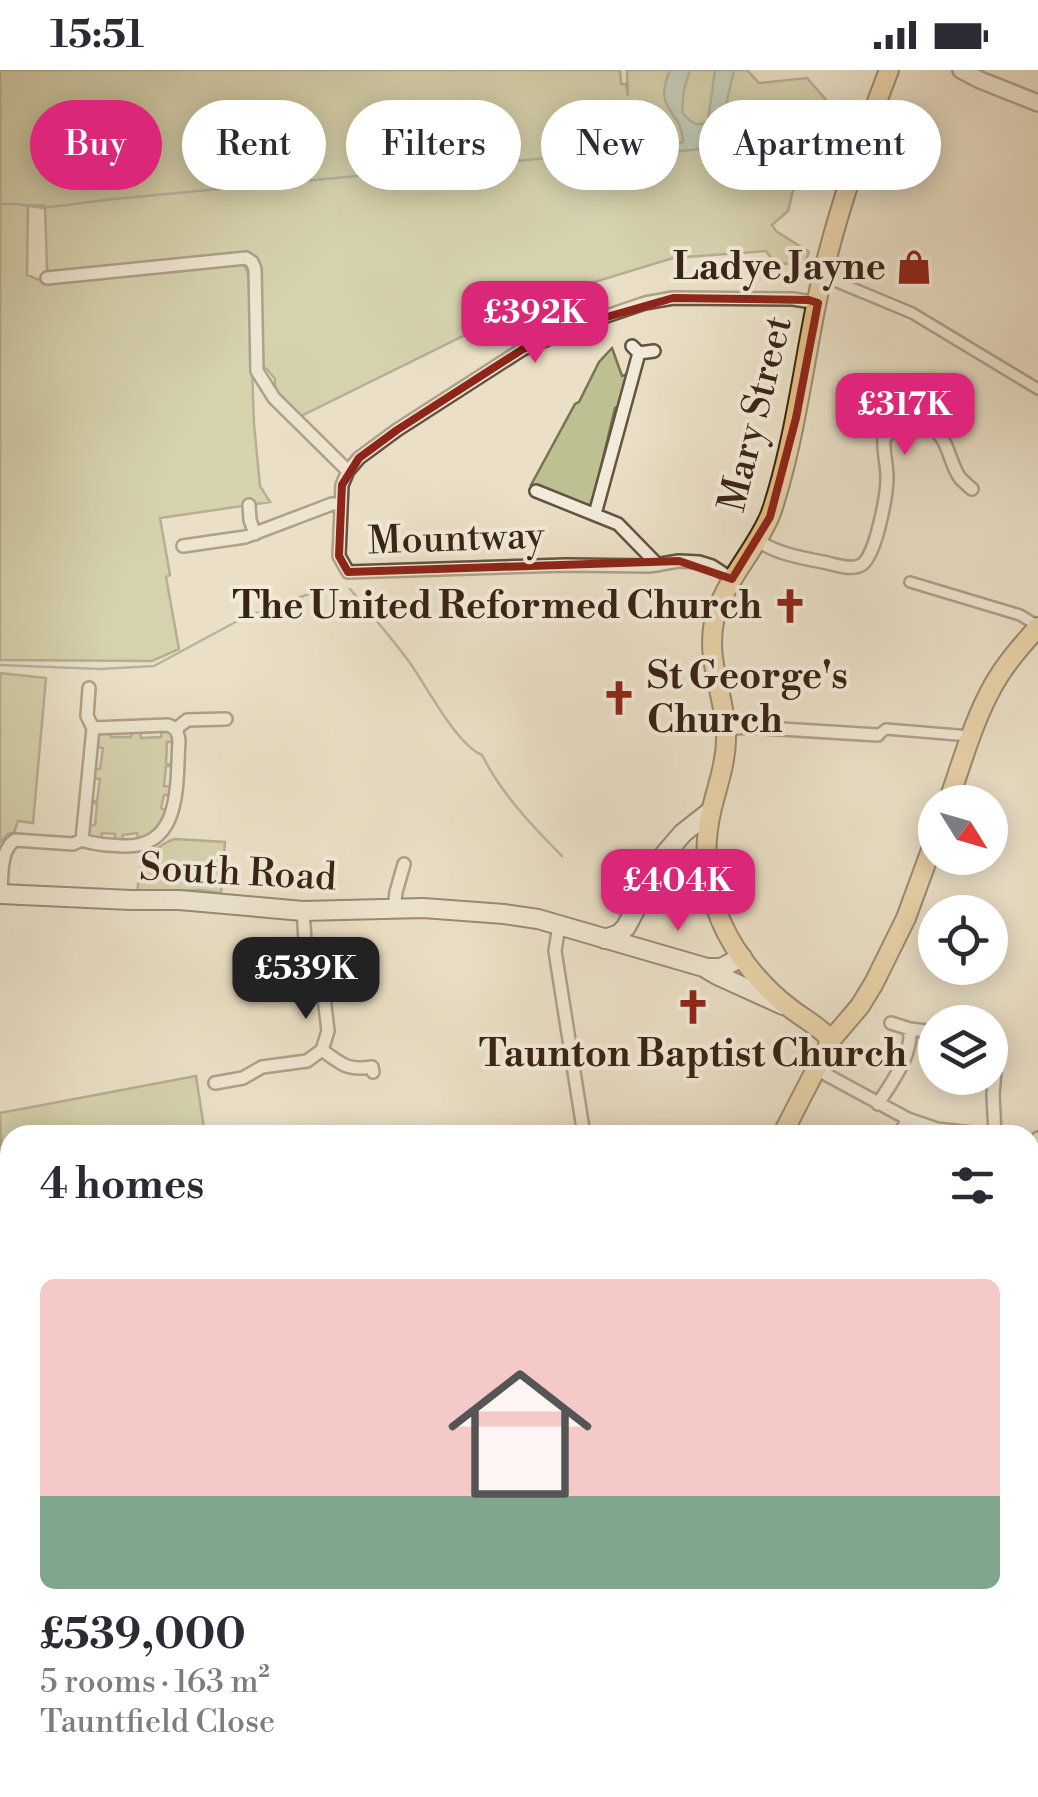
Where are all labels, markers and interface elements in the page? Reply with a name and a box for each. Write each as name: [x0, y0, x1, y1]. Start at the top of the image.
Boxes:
text: 15:51: [50, 12, 144, 59]
chip: Buy: [30, 100, 162, 190]
chip: Rent: [182, 100, 326, 190]
chip: Filters: [346, 100, 521, 190]
chip: New: [541, 100, 679, 190]
chip: Apartment: [699, 100, 941, 190]
place label: Ladye Jayne: [673, 244, 886, 291]
shop icon: Ladye Jayne: [895, 248, 933, 286]
pin: £392K: [465, 281, 605, 366]
text: £392K: [483, 293, 587, 333]
street label: Mary Street: [709, 311, 803, 517]
pin: £317K: [835, 373, 975, 458]
text: £317K: [858, 385, 952, 425]
street label: Mountway: [367, 512, 546, 566]
place label: The United Reformed Church: [233, 583, 762, 630]
church icon: The United Reformed Church: [771, 587, 809, 625]
place label: St George's Church: [647, 653, 848, 744]
church icon: St George's Church: [600, 679, 638, 717]
north arrow: [918, 785, 1008, 875]
map controls: [918, 785, 1008, 1095]
street label: South Road: [138, 844, 338, 902]
pin: £404K: [608, 849, 748, 934]
text: £404K: [623, 861, 733, 901]
button: locate: [918, 895, 1008, 985]
pin: £539K: [236, 937, 376, 1022]
text: £539K: [254, 949, 358, 989]
church icon: Taunton Baptist Church: [674, 988, 712, 1026]
button: layers: [918, 1005, 1008, 1095]
place label: Taunton Baptist Church: [479, 1031, 907, 1078]
icon: filters: [945, 1158, 1000, 1213]
text: 4 homes: [40, 1159, 204, 1212]
icon: home: [430, 1344, 610, 1524]
text: £539,000: [40, 1609, 246, 1662]
text: 5 rooms · 163 m²: [40, 1662, 270, 1702]
text: Tauntfield Close: [40, 1702, 275, 1742]

